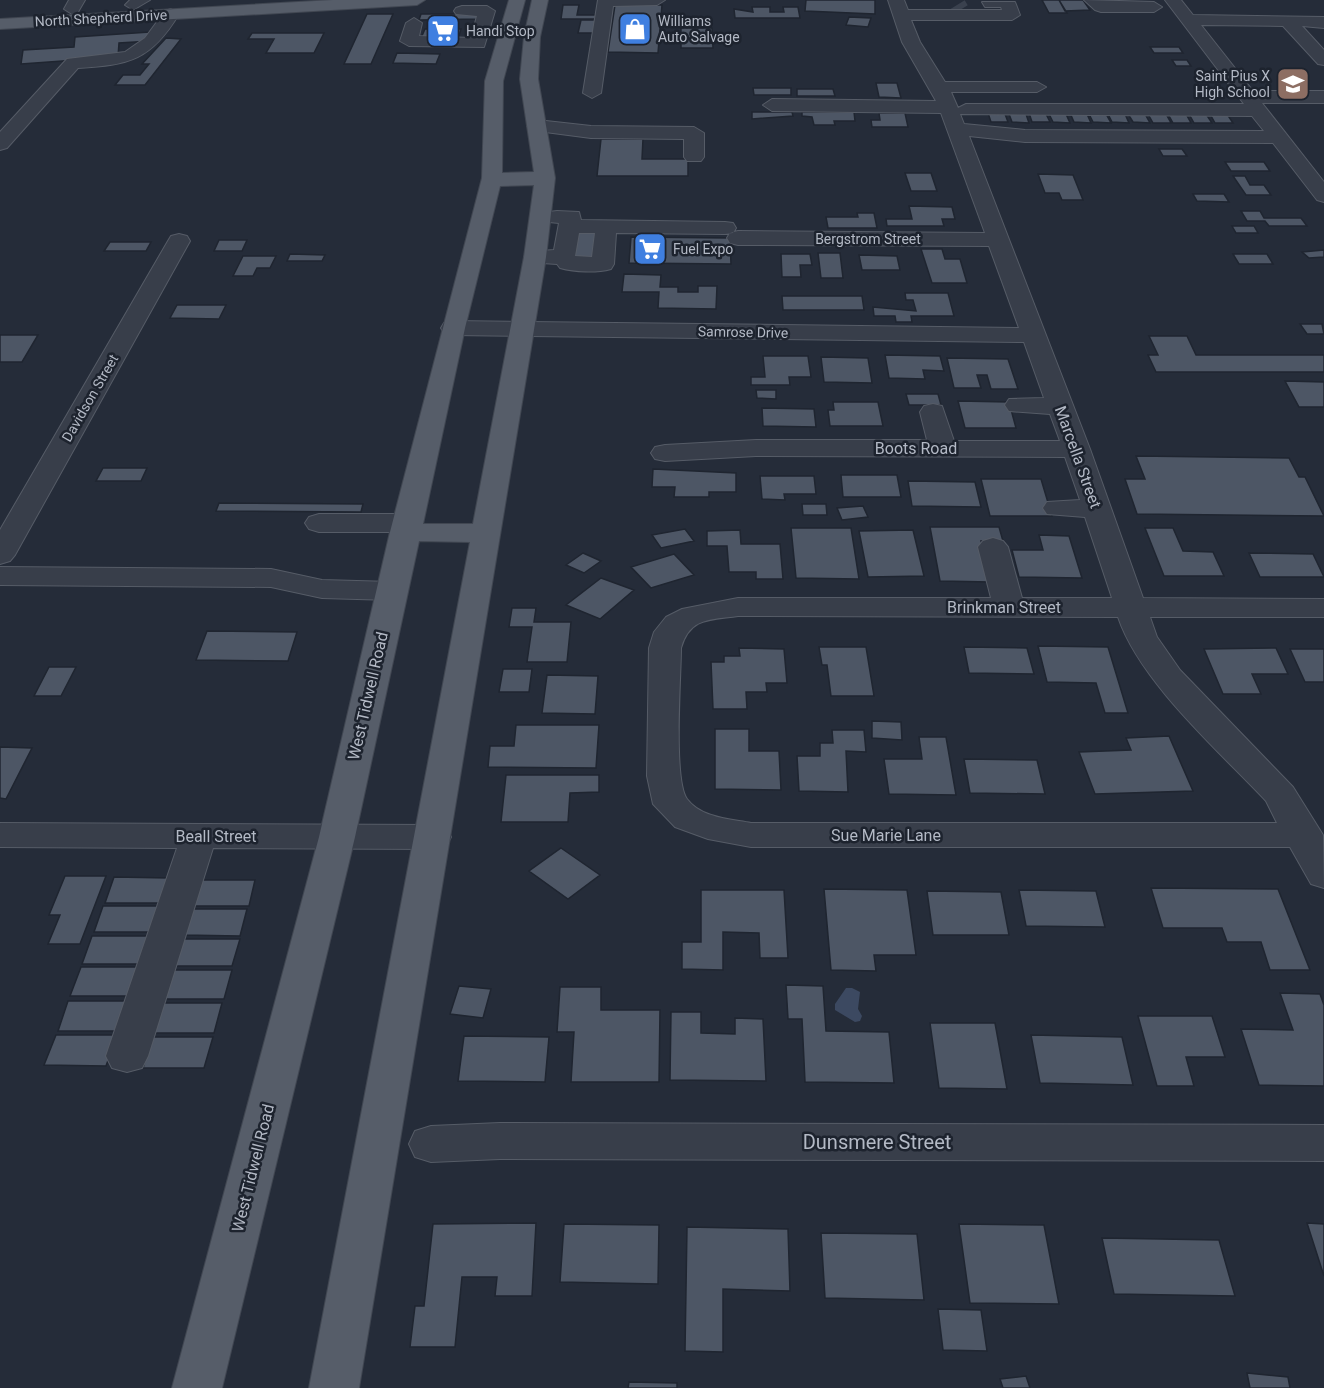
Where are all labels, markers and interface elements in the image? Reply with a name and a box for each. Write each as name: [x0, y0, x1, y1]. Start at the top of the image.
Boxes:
street label: North Shepherd Drive: [34, 7, 168, 29]
shop icon: Williams Auto Salvage: [617, 11, 653, 47]
supermarket icon: Handi Stop: [425, 13, 461, 49]
place label: Williams Auto Salvage: [658, 13, 740, 45]
place label: Handi Stop: [466, 23, 535, 39]
school or university icon: Saint Pius X High School: [1275, 66, 1311, 102]
place label: Saint Pius X High School: [1195, 68, 1270, 100]
supermarket icon: Fuel Expo: [632, 231, 668, 267]
street label: Bergstrom Street: [815, 231, 921, 247]
place label: Fuel Expo: [673, 241, 733, 257]
street label: Samrose Drive: [698, 323, 788, 341]
street label: Davidson Street: [59, 351, 122, 444]
street label: Marcella Street: [1051, 403, 1105, 511]
street label: Boots Road: [875, 439, 957, 458]
street label: Brinkman Street: [947, 598, 1061, 617]
street label: West Tidwell Road: [344, 630, 392, 762]
street label: Sue Marie Lane: [831, 826, 941, 845]
street label: Beall Street: [175, 827, 257, 846]
street label: West Tidwell Road: [228, 1102, 278, 1234]
street label: Dunsmere Street: [803, 1130, 951, 1154]

